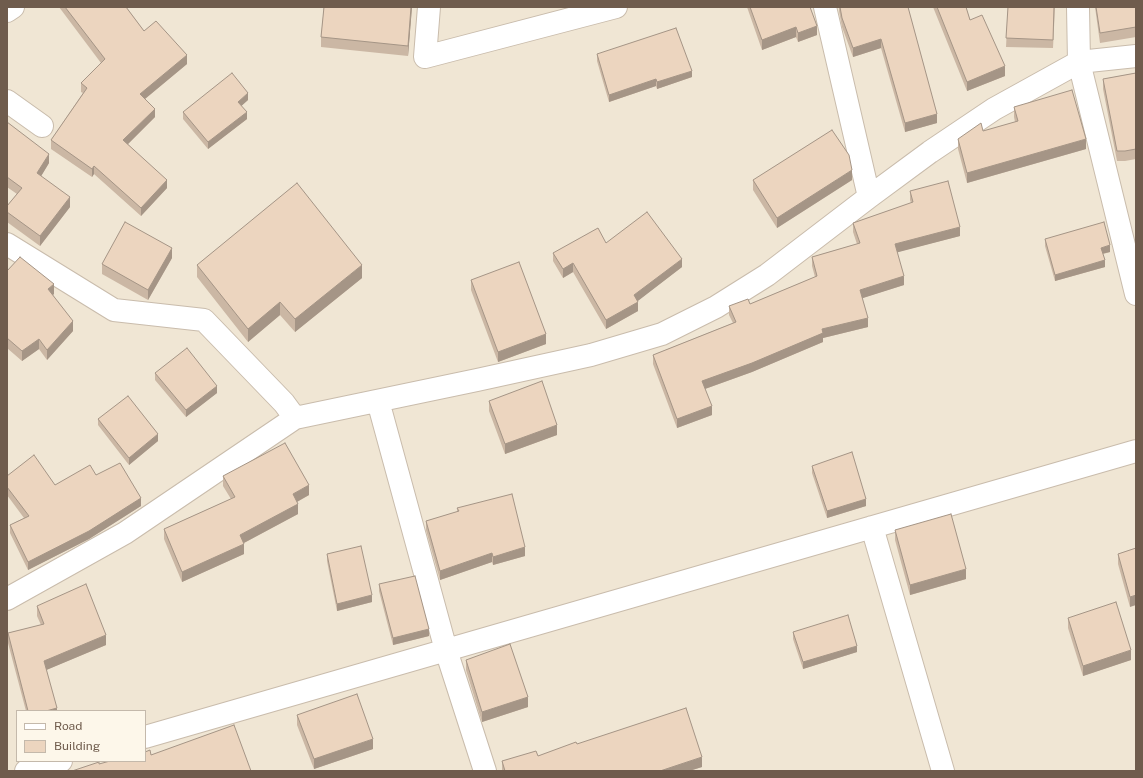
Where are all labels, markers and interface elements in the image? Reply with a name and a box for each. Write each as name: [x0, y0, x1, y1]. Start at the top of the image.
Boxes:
legend: [16, 710, 146, 762]
text: Road: [54, 719, 82, 733]
text: Building: [54, 739, 100, 753]

